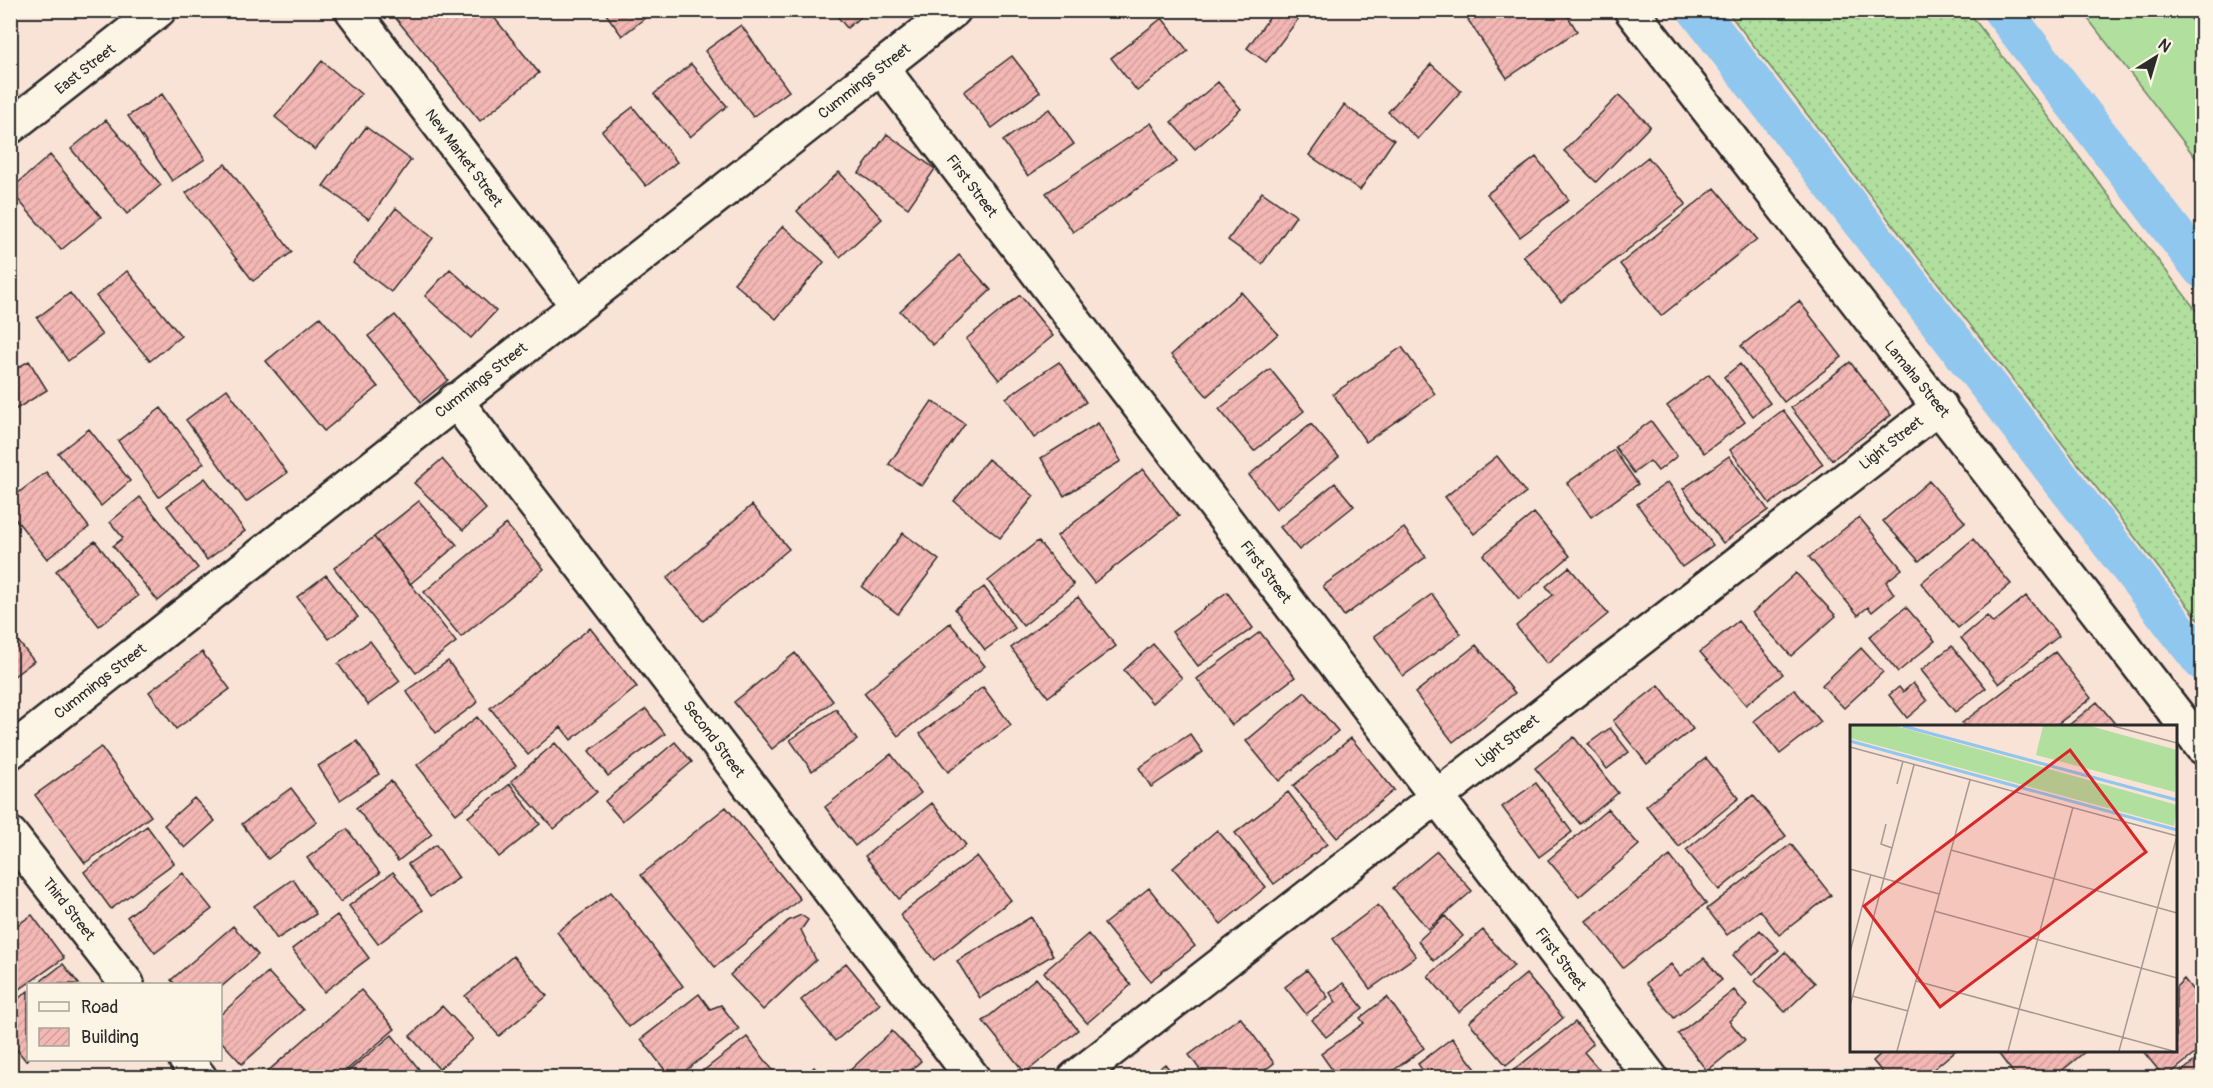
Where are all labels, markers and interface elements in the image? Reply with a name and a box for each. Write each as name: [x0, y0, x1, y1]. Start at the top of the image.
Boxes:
north arrow: [2126, 27, 2186, 87]
text: N: [2154, 35, 2175, 57]
street label: East Street: [51, 39, 120, 99]
street label: Cummings Street: [814, 39, 915, 123]
street label: New Market Street: [421, 106, 507, 212]
street label: First Street: [942, 151, 1002, 222]
street label: Lamaha Street: [1880, 337, 1954, 422]
street label: Cummings Street: [431, 338, 532, 422]
street label: Light Street: [1856, 412, 1928, 474]
street label: First Street: [1236, 537, 1296, 608]
street label: Cummings Street: [50, 639, 151, 723]
street label: Second Street: [678, 697, 749, 782]
street label: Light Street: [1472, 710, 1544, 772]
inset map: [1850, 725, 2177, 1052]
street label: Third Street: [38, 874, 100, 945]
street label: First Street: [1531, 924, 1591, 995]
legend: [27, 983, 222, 1061]
text: Road: [81, 996, 118, 1019]
text: Building: [81, 1026, 139, 1049]

